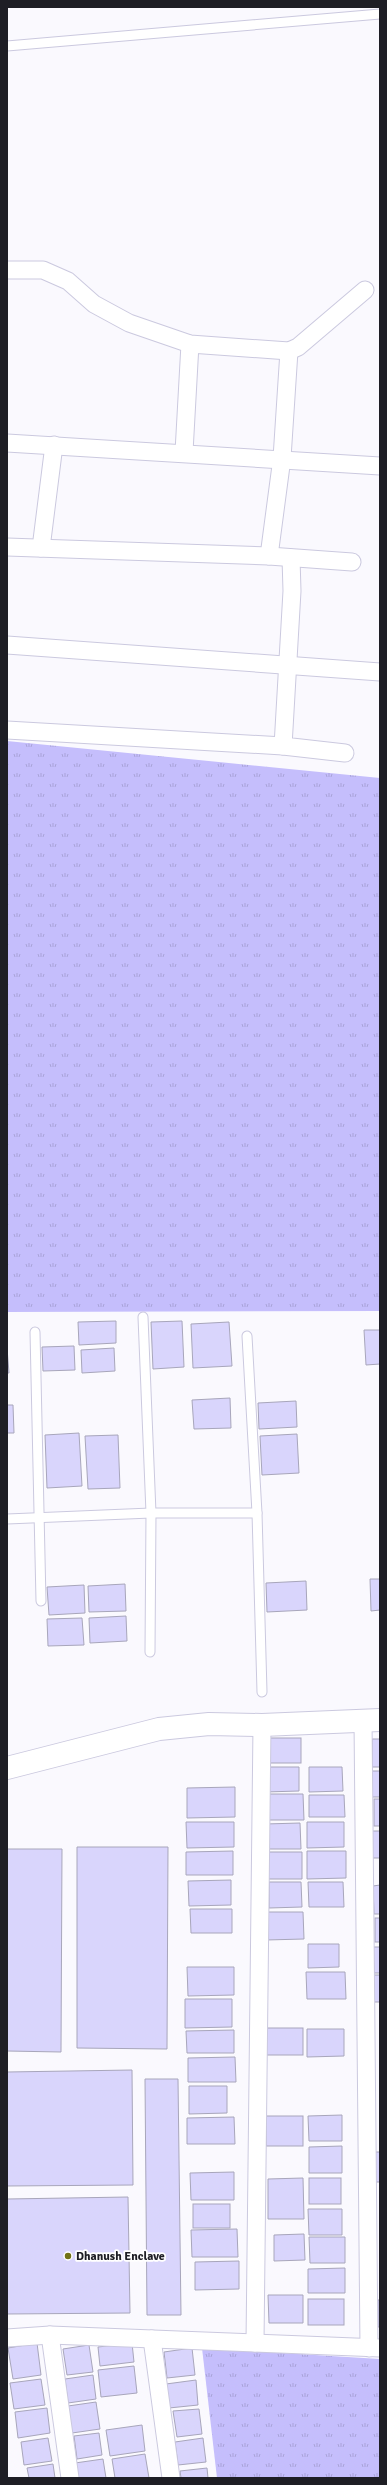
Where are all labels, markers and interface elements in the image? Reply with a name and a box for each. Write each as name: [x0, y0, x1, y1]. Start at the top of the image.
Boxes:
place label: Dhanush Enclave: [76, 2249, 165, 2264]
marker: Dhanush Enclave: [63, 2251, 73, 2261]

